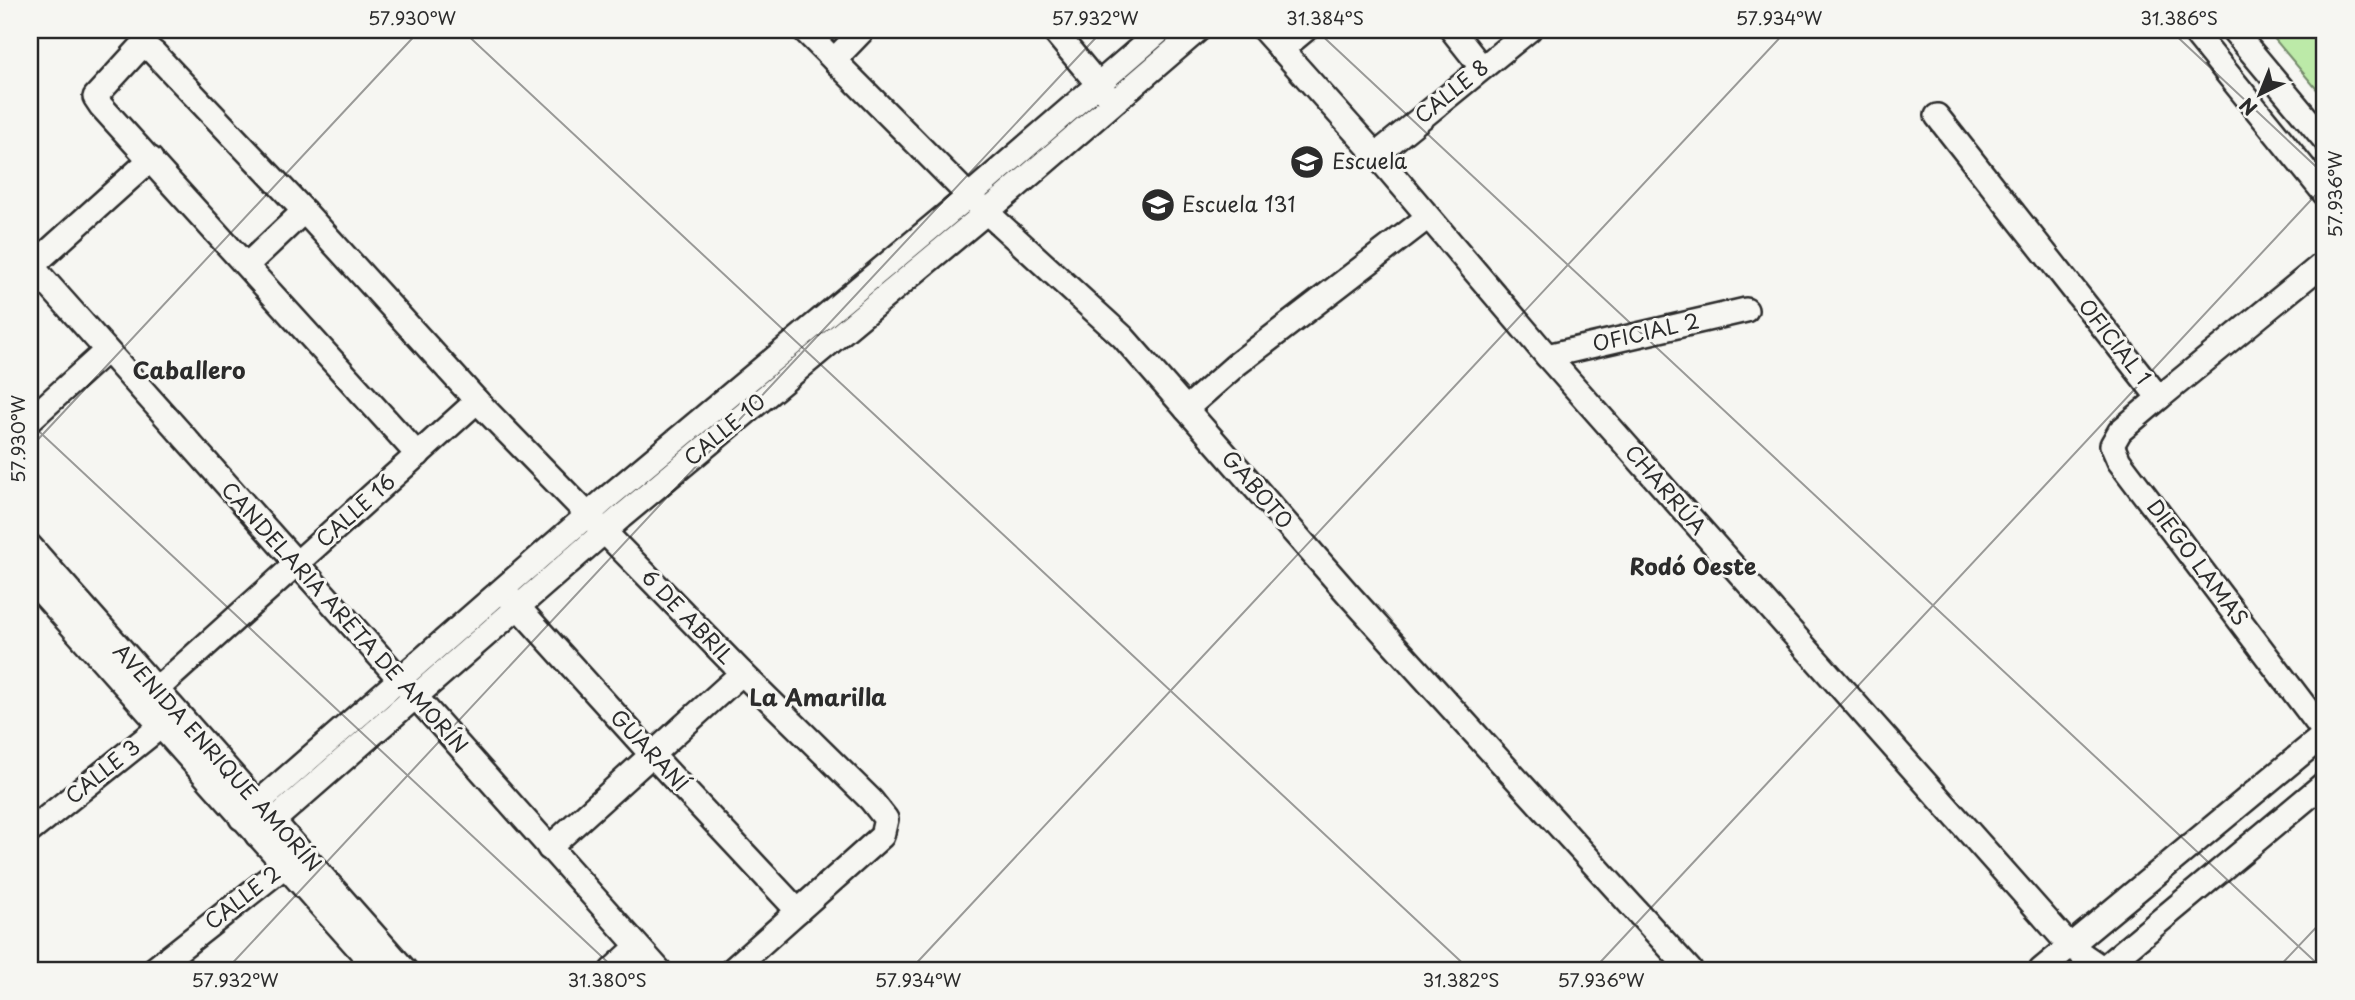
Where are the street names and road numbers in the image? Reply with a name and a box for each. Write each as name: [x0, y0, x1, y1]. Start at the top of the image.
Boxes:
street label: CALLE 8: [1407, 51, 1495, 130]
street label: OFICIAL 1: [2072, 291, 2159, 391]
street label: OFICIAL 2: [1589, 303, 1702, 359]
street label: CALLE 10: [676, 385, 772, 472]
street label: CHARRÚA: [1618, 437, 1715, 541]
street label: GABOTO: [1215, 442, 1302, 535]
street label: CALLE 16: [308, 465, 402, 554]
street label: CANDELARIA ARETA DE AMORÍN: [214, 474, 477, 760]
street label: DIEGO LAMAS: [2140, 492, 2257, 632]
street label: 6 DE ABRIL: [635, 561, 742, 671]
street label: AVENIDA ENRIQUE AMORÍN: [107, 635, 330, 878]
street label: GUARANÍ: [604, 701, 698, 799]
street label: CALLE 3: [57, 730, 146, 811]
street label: CALLE 2: [197, 857, 287, 936]

